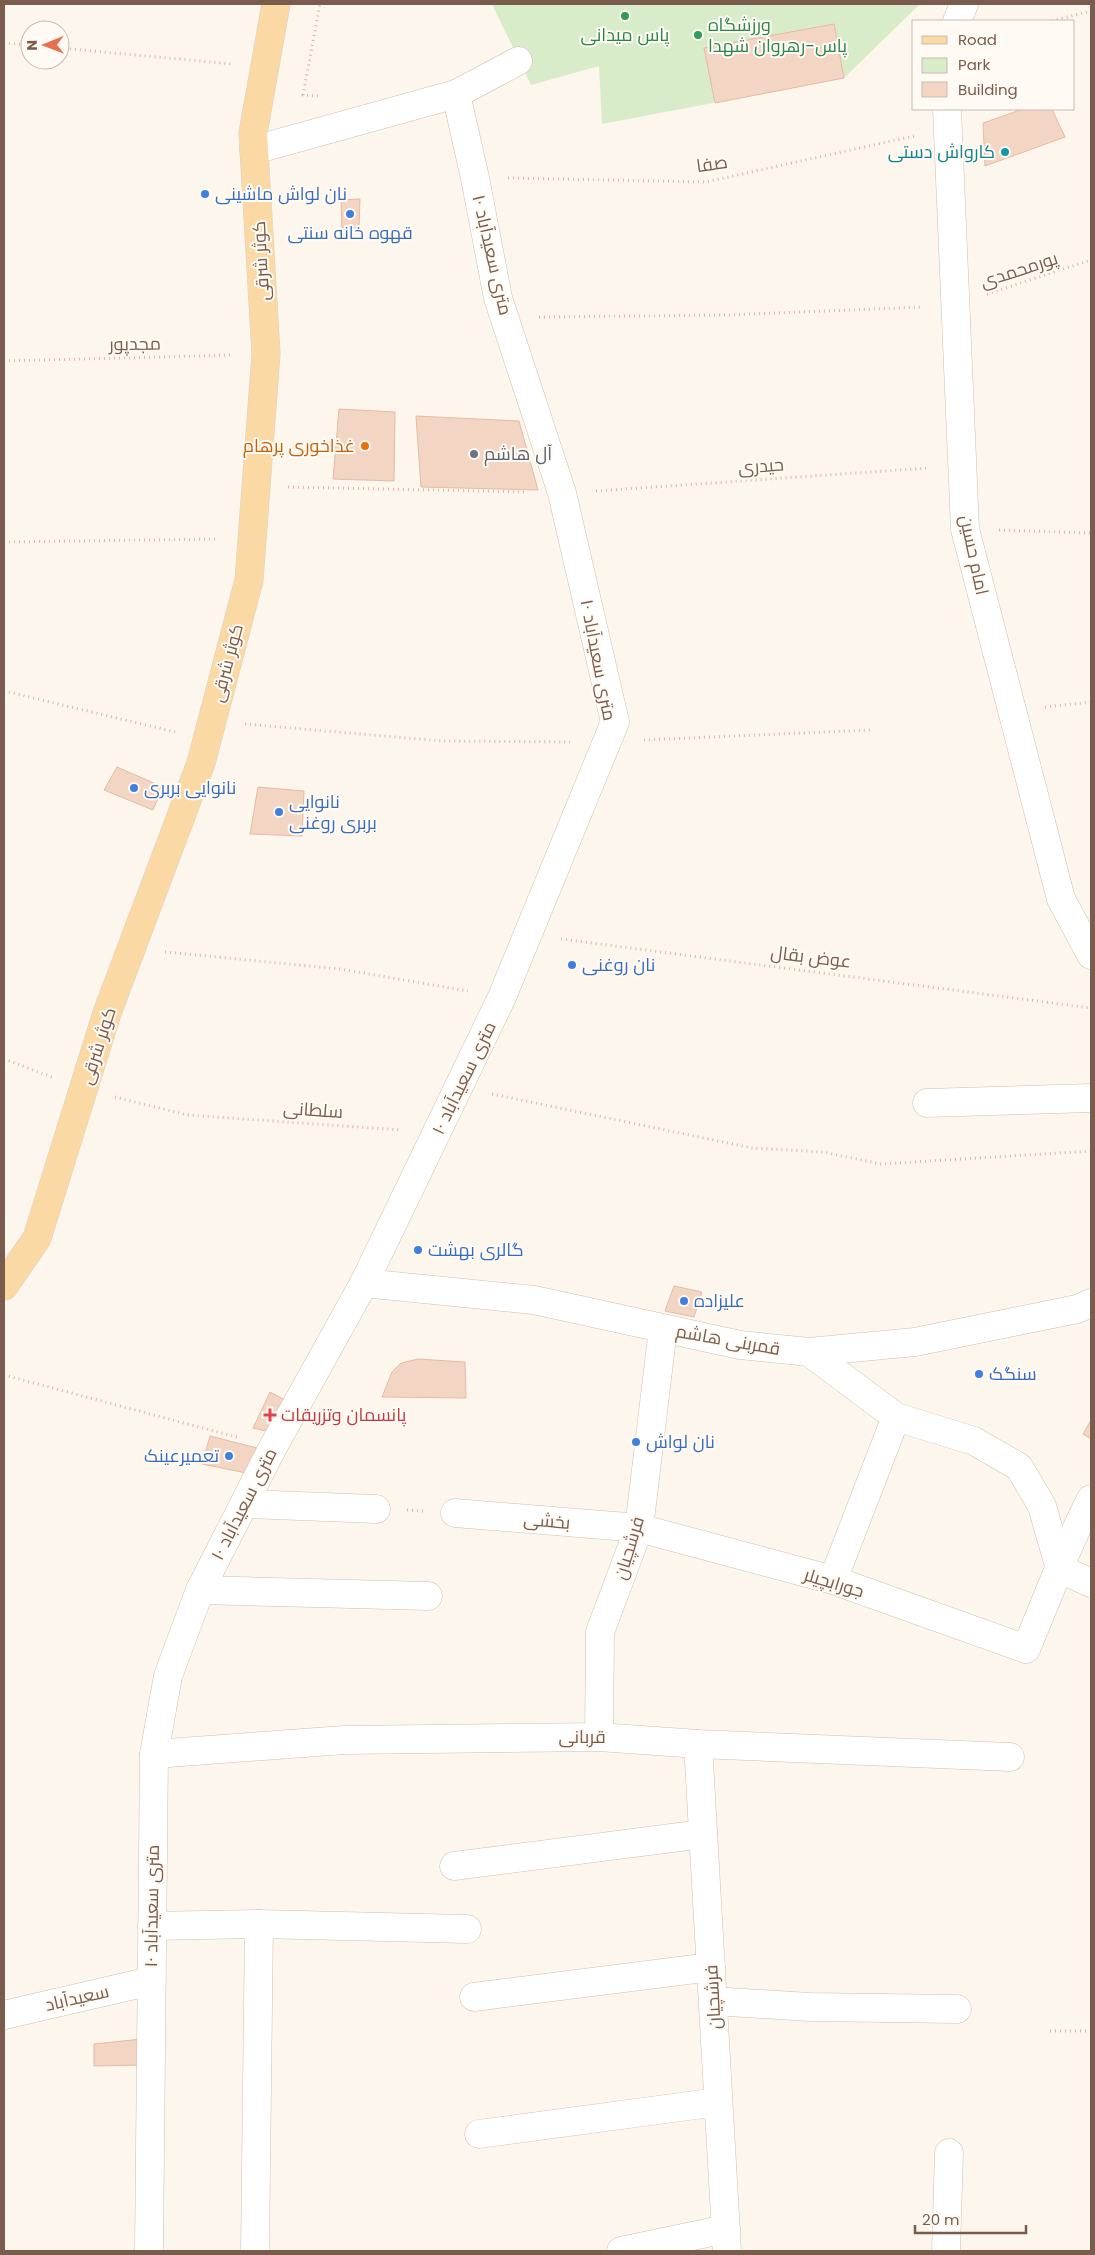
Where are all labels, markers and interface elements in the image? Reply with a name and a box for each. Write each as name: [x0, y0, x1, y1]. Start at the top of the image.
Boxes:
marker: پاس میدانی: [619, 10, 631, 22]
place label: ورزشگاه پاس-رهروان شهدا: [708, 12, 847, 58]
north arrow: [20, 20, 70, 70]
legend: [912, 20, 1075, 110]
place label: پاس میدانی: [581, 22, 670, 47]
marker: ورزشگاه پاس-رهروان شهدا: [692, 29, 704, 41]
text: Road: [958, 29, 997, 50]
text: N: [22, 40, 42, 51]
text: Park: [958, 54, 990, 75]
text: Building: [958, 79, 1018, 100]
place label: کارواش دستی: [888, 139, 995, 164]
marker: کارواش دستی: [999, 146, 1011, 158]
street label: صفا: [695, 149, 729, 178]
place label: نان لواش ماشینی: [215, 181, 347, 206]
marker: نان لواش ماشینی: [199, 188, 211, 200]
street label: ۱۰ متری سعیدآباد: [466, 192, 518, 318]
marker: قهوه خانه سنتی: [344, 208, 356, 220]
street label: کوثر شرقی: [246, 220, 275, 302]
place label: قهوه خانه سنتی: [287, 220, 413, 245]
street label: پورمحمدی: [977, 245, 1061, 294]
street label: مجدپور: [108, 331, 161, 356]
place label: غذاخوری پرهام: [243, 433, 355, 458]
marker: غذاخوری پرهام: [359, 440, 371, 452]
place label: آل هاشم: [484, 441, 552, 466]
marker: آل هاشم: [468, 448, 480, 460]
street label: حیدری: [737, 451, 785, 480]
street label: امام حسین: [954, 513, 995, 597]
street label: ۱۰ متری سعیدآباد: [574, 597, 622, 723]
street label: کوثر شرقی: [204, 621, 249, 705]
place label: نانوایی بربری: [144, 775, 236, 800]
marker: نانوایی بربری: [128, 782, 140, 794]
place label: نانوایی بربری روغنی: [289, 789, 377, 835]
marker: نانوایی بربری روغنی: [273, 806, 285, 818]
street label: عوض بقال: [769, 939, 853, 974]
place label: نان روغنی: [582, 952, 655, 977]
marker: نان روغنی: [566, 959, 578, 971]
street label: کوثر شرقی: [73, 1004, 122, 1088]
street label: ۱۰ متری سعیدآباد: [425, 1017, 502, 1139]
street label: سلطانی: [282, 1095, 344, 1124]
place label: گالری بهشت: [428, 1237, 524, 1262]
marker: گالری بهشت: [412, 1244, 424, 1256]
place label: علیزاده: [694, 1288, 745, 1313]
marker: علیزاده: [678, 1295, 690, 1307]
street label: قمربنی هاشم: [674, 1318, 782, 1361]
place label: سنگک: [989, 1361, 1037, 1386]
marker: سنگک: [973, 1368, 985, 1380]
place label: پانسمان وتزریقات: [281, 1402, 406, 1427]
marker: پانسمان وتزریقات: [263, 1408, 277, 1422]
place label: نان لواش: [646, 1429, 715, 1454]
marker: نان لواش: [630, 1436, 642, 1448]
place label: تعمیرعینک: [144, 1443, 219, 1468]
street label: ۱۰ متری سعیدآباد: [205, 1443, 283, 1564]
marker: تعمیرعینک: [223, 1450, 235, 1462]
street label: بخشی: [523, 1506, 572, 1535]
street label: فرشچیان: [607, 1513, 650, 1582]
street label: جورابچیلر: [800, 1561, 867, 1604]
street label: قربانی: [558, 1724, 606, 1749]
street label: ۱۰ متری سعیدآباد: [138, 1844, 165, 1968]
street label: فرشچیان: [698, 1964, 727, 2030]
street label: سعیدآباد: [42, 1978, 111, 2017]
scale bar: [915, 2202, 1026, 2234]
text: 20 m: [922, 2209, 960, 2230]

